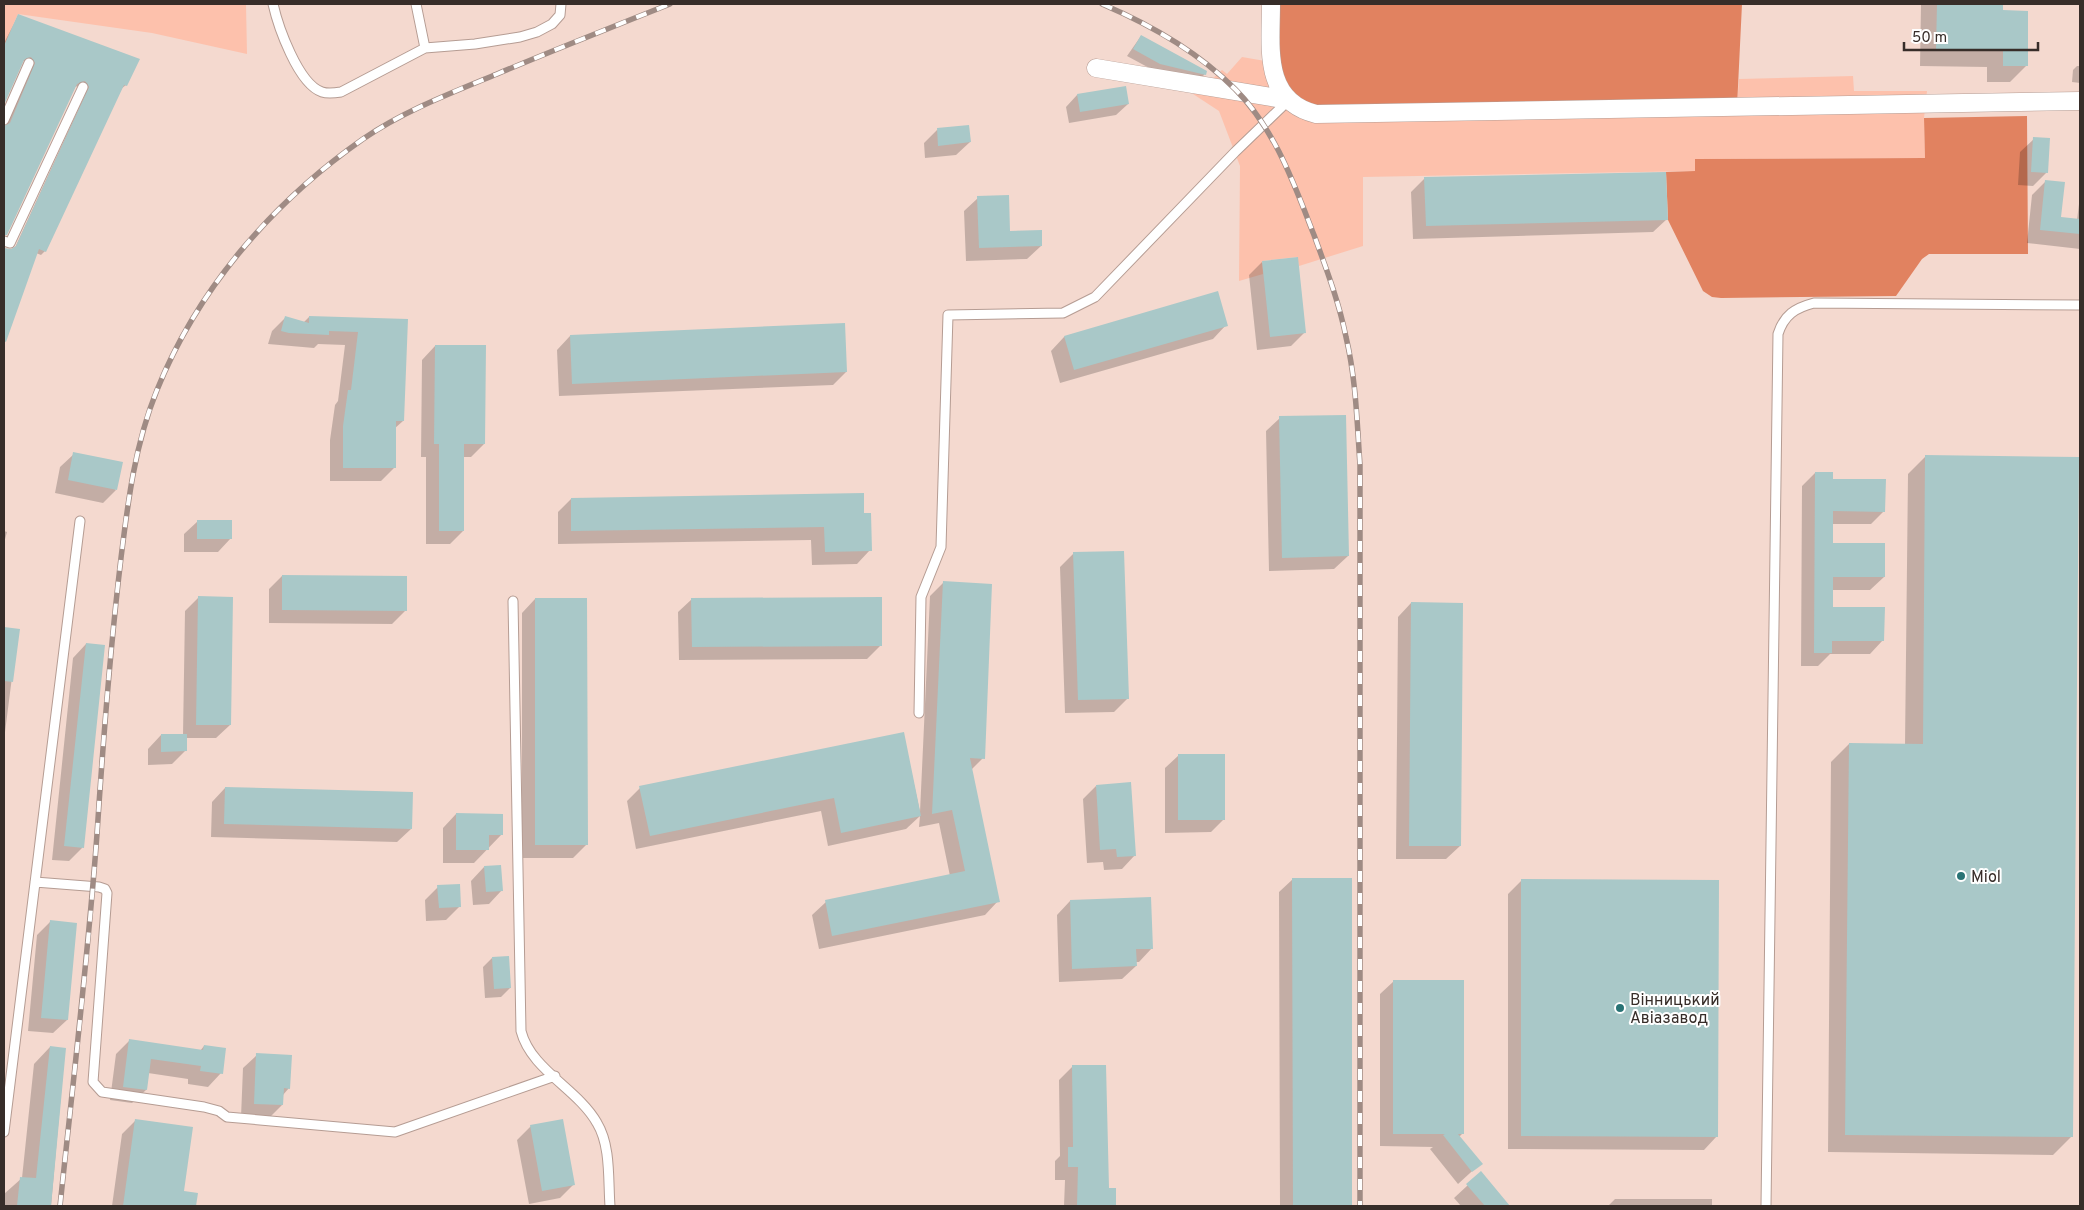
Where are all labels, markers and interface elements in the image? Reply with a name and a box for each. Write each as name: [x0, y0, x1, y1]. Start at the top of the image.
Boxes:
scale bar: [1904, 20, 2038, 52]
text: 50 m: [1912, 29, 1947, 48]
place label: Miol: [1971, 868, 2001, 888]
marker: Miol: [1955, 870, 1967, 882]
place label: Вінницький Авіазавод: [1630, 991, 1720, 1029]
marker: Вінницький Авіазавод: [1614, 1002, 1626, 1014]

